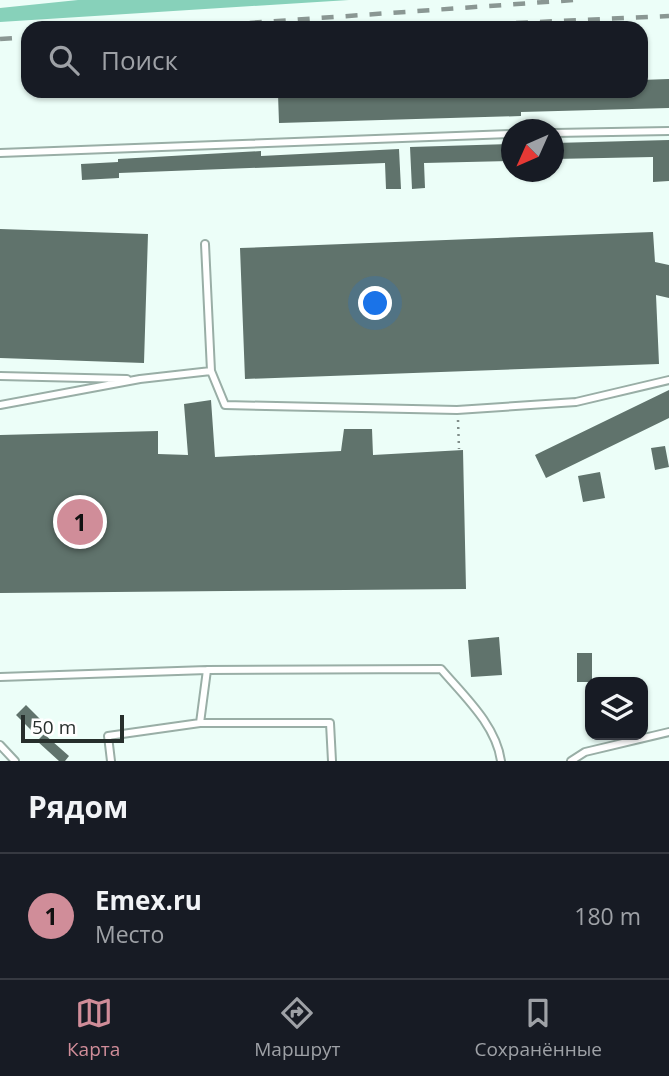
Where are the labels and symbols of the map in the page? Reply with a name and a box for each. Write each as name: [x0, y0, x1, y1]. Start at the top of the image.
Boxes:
north arrow: [501, 119, 564, 182]
your location: [358, 286, 392, 320]
pin: 1: [57, 496, 103, 548]
scale bar: [21, 712, 124, 744]

